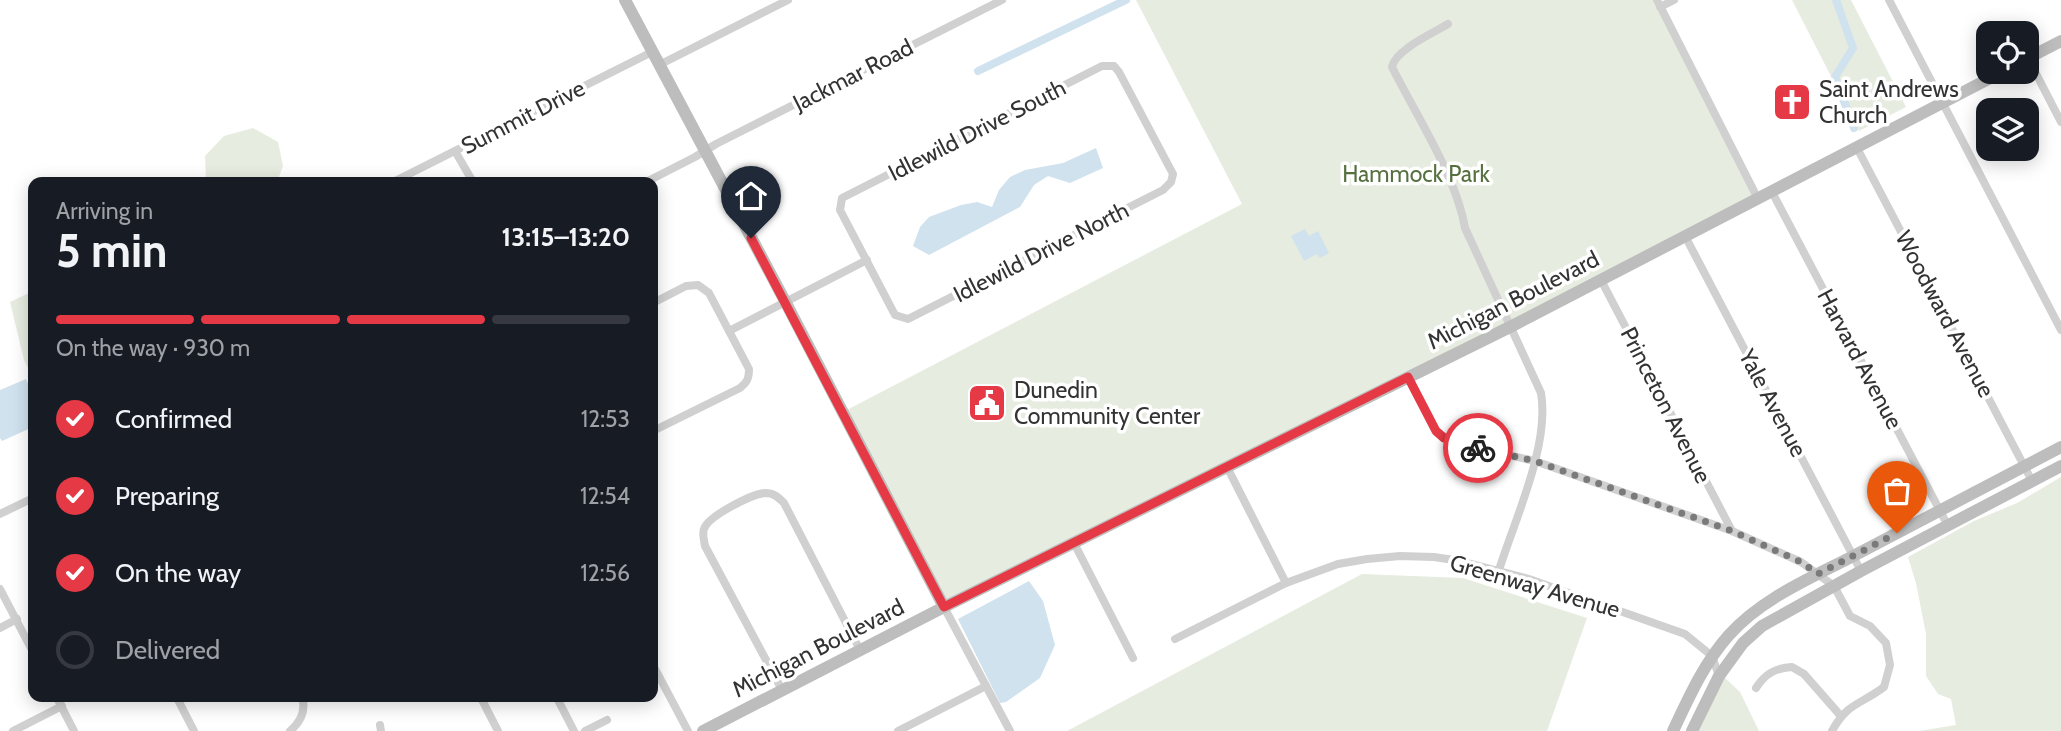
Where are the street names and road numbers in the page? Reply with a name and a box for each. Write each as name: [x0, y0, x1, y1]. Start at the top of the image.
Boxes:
street label: Jackmar Road: [787, 33, 918, 118]
street label: Idlewild Drive South: [884, 73, 1070, 187]
street label: Summit Drive: [456, 74, 590, 160]
street label: Idlewild Drive North: [949, 196, 1133, 308]
street label: Woodward Avenue: [1889, 226, 2001, 402]
street label: Michigan Boulevard: [1422, 245, 1604, 355]
street label: Harvard Avenue: [1811, 284, 1909, 434]
street label: Princeton Avenue: [1615, 322, 1717, 488]
street label: Yale Avenue: [1733, 344, 1813, 462]
street label: Greenway Avenue: [1447, 548, 1623, 624]
street label: Michigan Boulevard: [727, 593, 909, 703]

